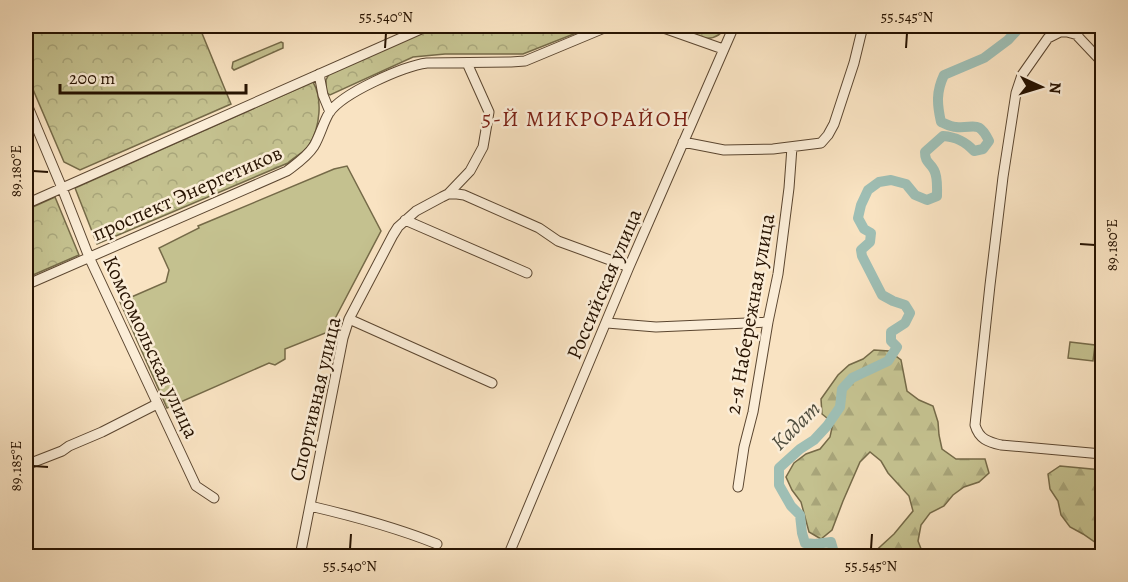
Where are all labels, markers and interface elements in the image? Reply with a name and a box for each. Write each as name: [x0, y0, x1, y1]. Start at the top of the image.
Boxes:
text: 55.540°N: [359, 7, 413, 27]
text: 55.545°N: [881, 7, 933, 27]
scale bar: [60, 57, 246, 95]
north arrow: [1011, 57, 1071, 117]
text: 200 m: [69, 66, 115, 90]
text: N: [1044, 81, 1066, 95]
district label: 5-Й МИКРОРАЙОН: [482, 104, 690, 134]
street label: проспект Энергетиков: [87, 138, 287, 248]
text: 89.180°E: [6, 145, 26, 197]
street label: Российская улица: [560, 204, 648, 364]
street label: 2-я Набережная улица: [719, 211, 781, 417]
text: 89.180°E: [1102, 219, 1122, 271]
street label: Комсомольская улица: [96, 251, 206, 443]
street label: Спортивная улица: [282, 314, 348, 484]
water label: Кадат: [764, 394, 827, 457]
text: 89.185°E: [6, 441, 26, 491]
text: 55.540°N: [323, 556, 377, 576]
text: 55.545°N: [845, 556, 897, 576]

